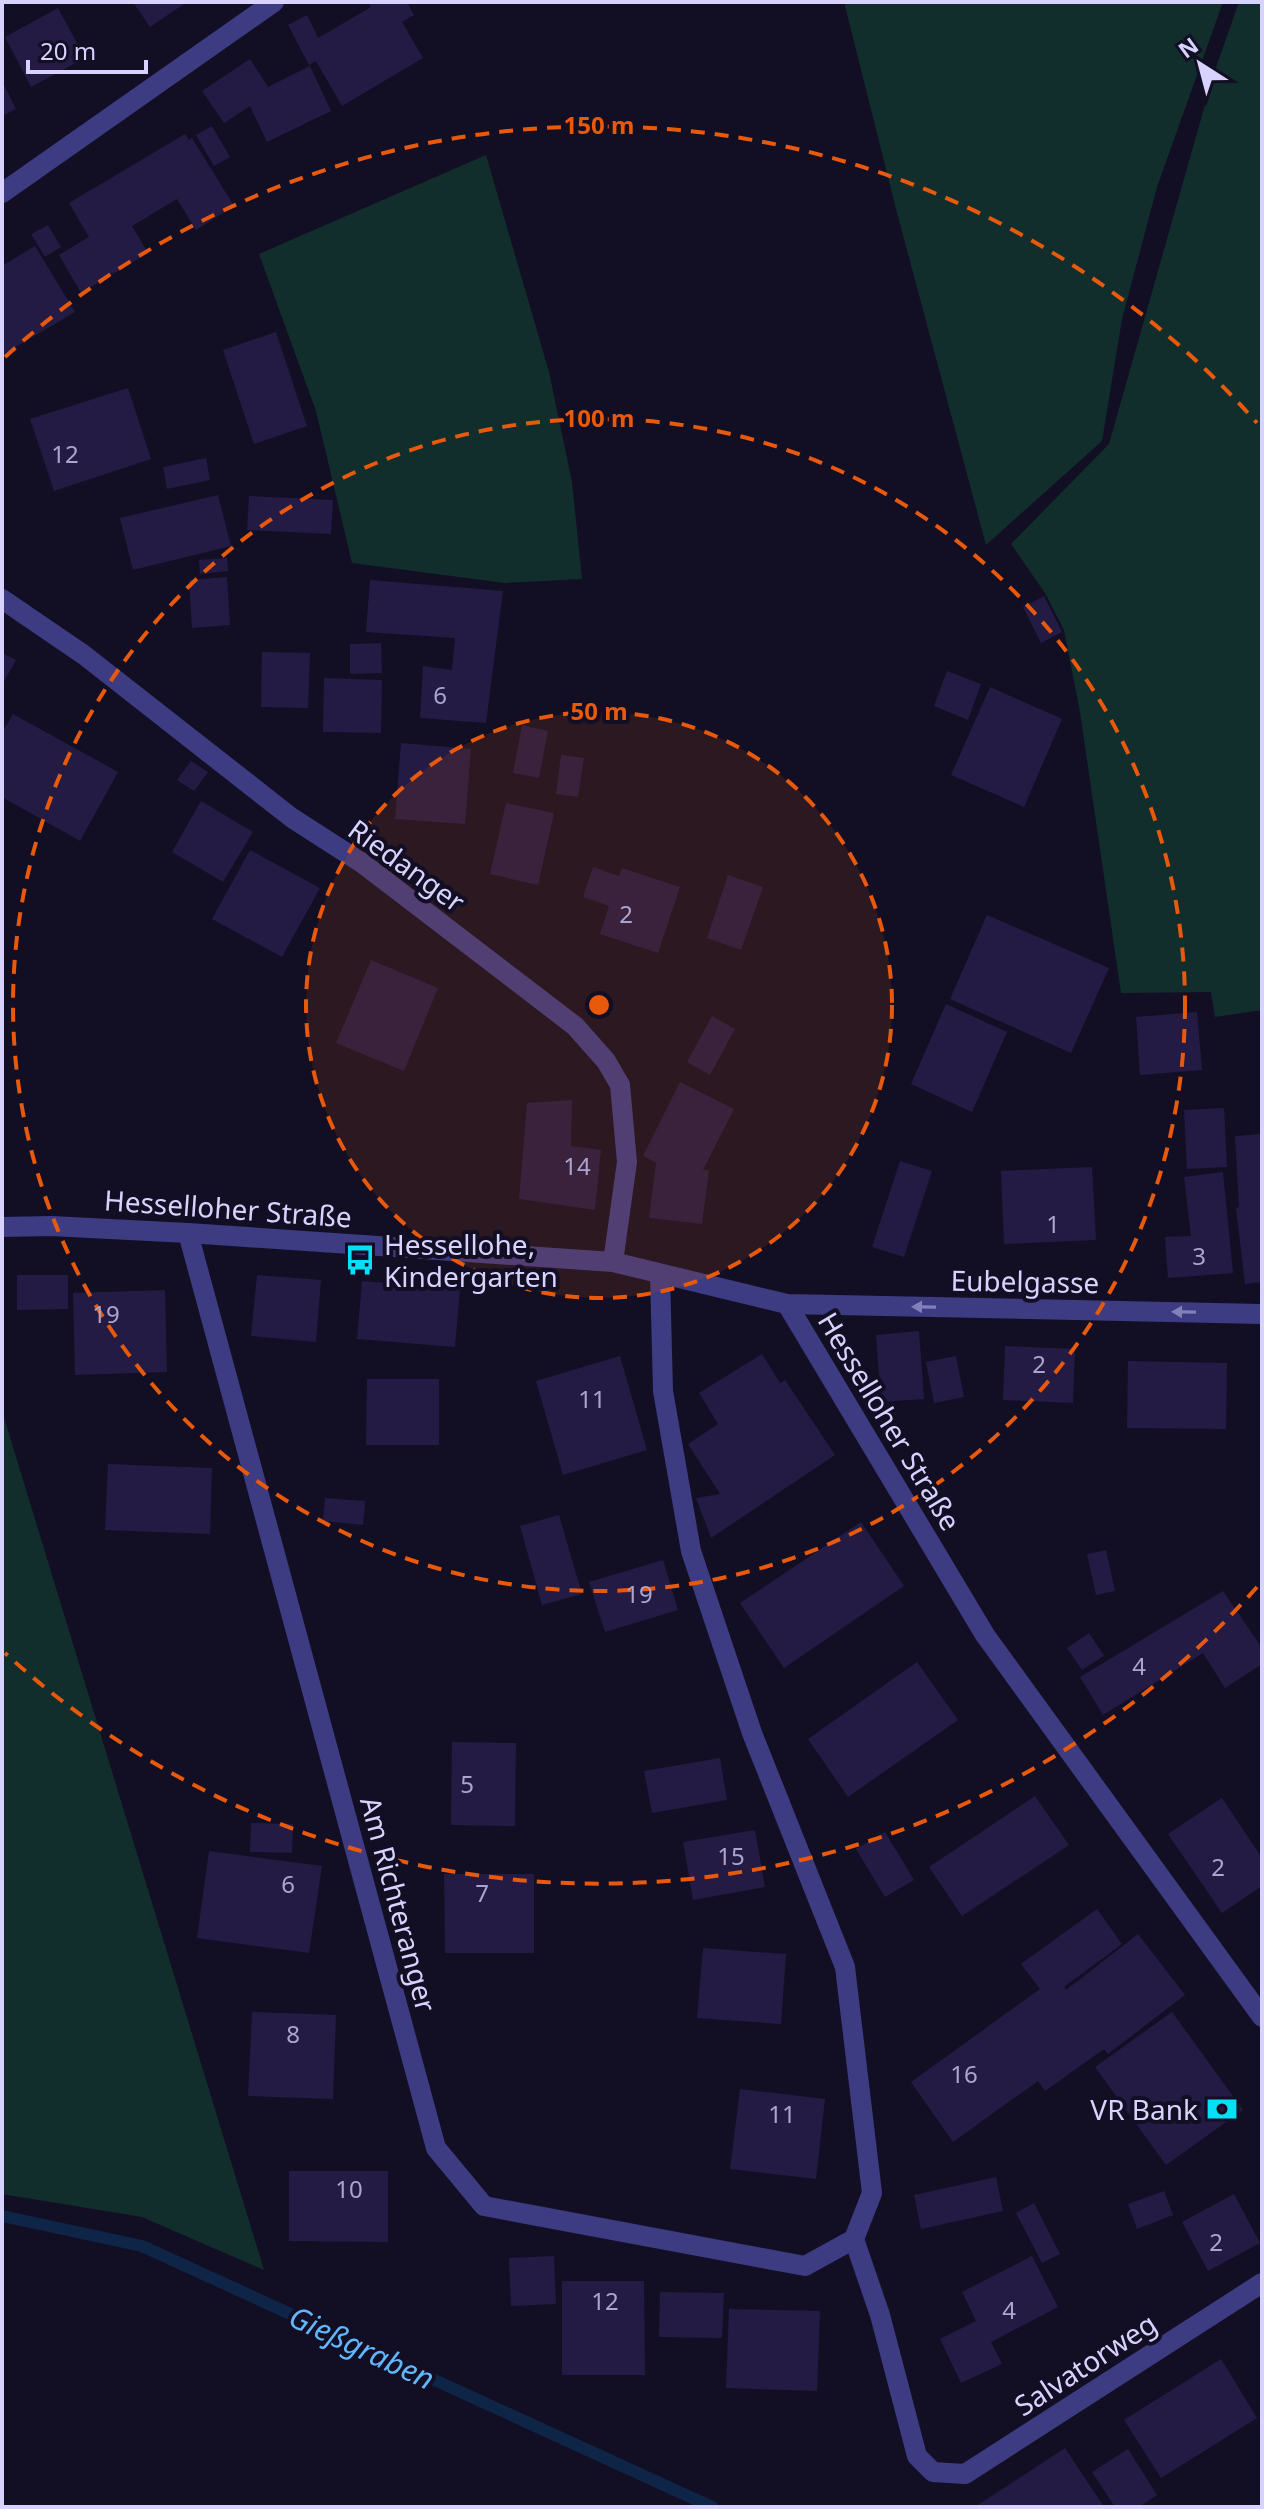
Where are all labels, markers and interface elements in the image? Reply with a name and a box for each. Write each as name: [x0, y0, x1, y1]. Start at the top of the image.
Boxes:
scale bar: [28, 24, 146, 74]
north arrow: [1160, 24, 1240, 104]
text: N: [1172, 30, 1204, 64]
text: 20 m: [40, 34, 96, 67]
text: 150 m: [564, 108, 634, 141]
text: 100 m: [564, 401, 634, 434]
house number: 12: [51, 437, 79, 470]
house number: 6: [433, 678, 447, 711]
text: 50 m: [570, 694, 628, 727]
street label: Riedanger: [341, 810, 473, 920]
house number: 2: [619, 897, 633, 930]
centre of rings: [585, 991, 613, 1019]
house number: 14: [563, 1149, 591, 1182]
street label: Hesselloher Straße: [103, 1180, 353, 1236]
house number: 1: [1046, 1207, 1060, 1240]
place label: Hessellohe, Kindergarten: [384, 1225, 558, 1295]
house number: 3: [1192, 1239, 1206, 1272]
bus stop icon: Hessellohe, Kindergarten: [343, 1243, 377, 1277]
street label: Eubelgasse: [950, 1261, 1100, 1301]
house number: 19: [92, 1297, 120, 1330]
one-way arrow: [911, 1301, 936, 1313]
street label: Hesselloher Straße: [810, 1305, 970, 1537]
one-way arrow: [1171, 1306, 1196, 1319]
house number: 2: [1032, 1347, 1046, 1380]
house number: 11: [578, 1382, 606, 1415]
house number: 19: [625, 1577, 653, 1610]
house number: 4: [1132, 1649, 1146, 1682]
house number: 5: [460, 1767, 474, 1800]
street label: Am Richteranger: [352, 1792, 446, 2016]
house number: 15: [717, 1839, 745, 1872]
house number: 2: [1211, 1850, 1225, 1883]
house number: 6: [281, 1867, 295, 1900]
house number: 7: [475, 1876, 489, 1909]
house number: 8: [286, 2017, 300, 2050]
house number: 16: [950, 2057, 978, 2090]
place label: VR Bank: [1090, 2090, 1198, 2128]
bank icon: VR Bank: [1205, 2092, 1239, 2126]
house number: 11: [768, 2097, 796, 2130]
house number: 10: [335, 2172, 363, 2205]
house number: 2: [1209, 2225, 1223, 2258]
house number: 12: [591, 2284, 619, 2317]
house number: 4: [1002, 2293, 1016, 2326]
water label: Gießgraben: [283, 2295, 441, 2399]
street label: Salvatorweg: [1007, 2304, 1163, 2424]

